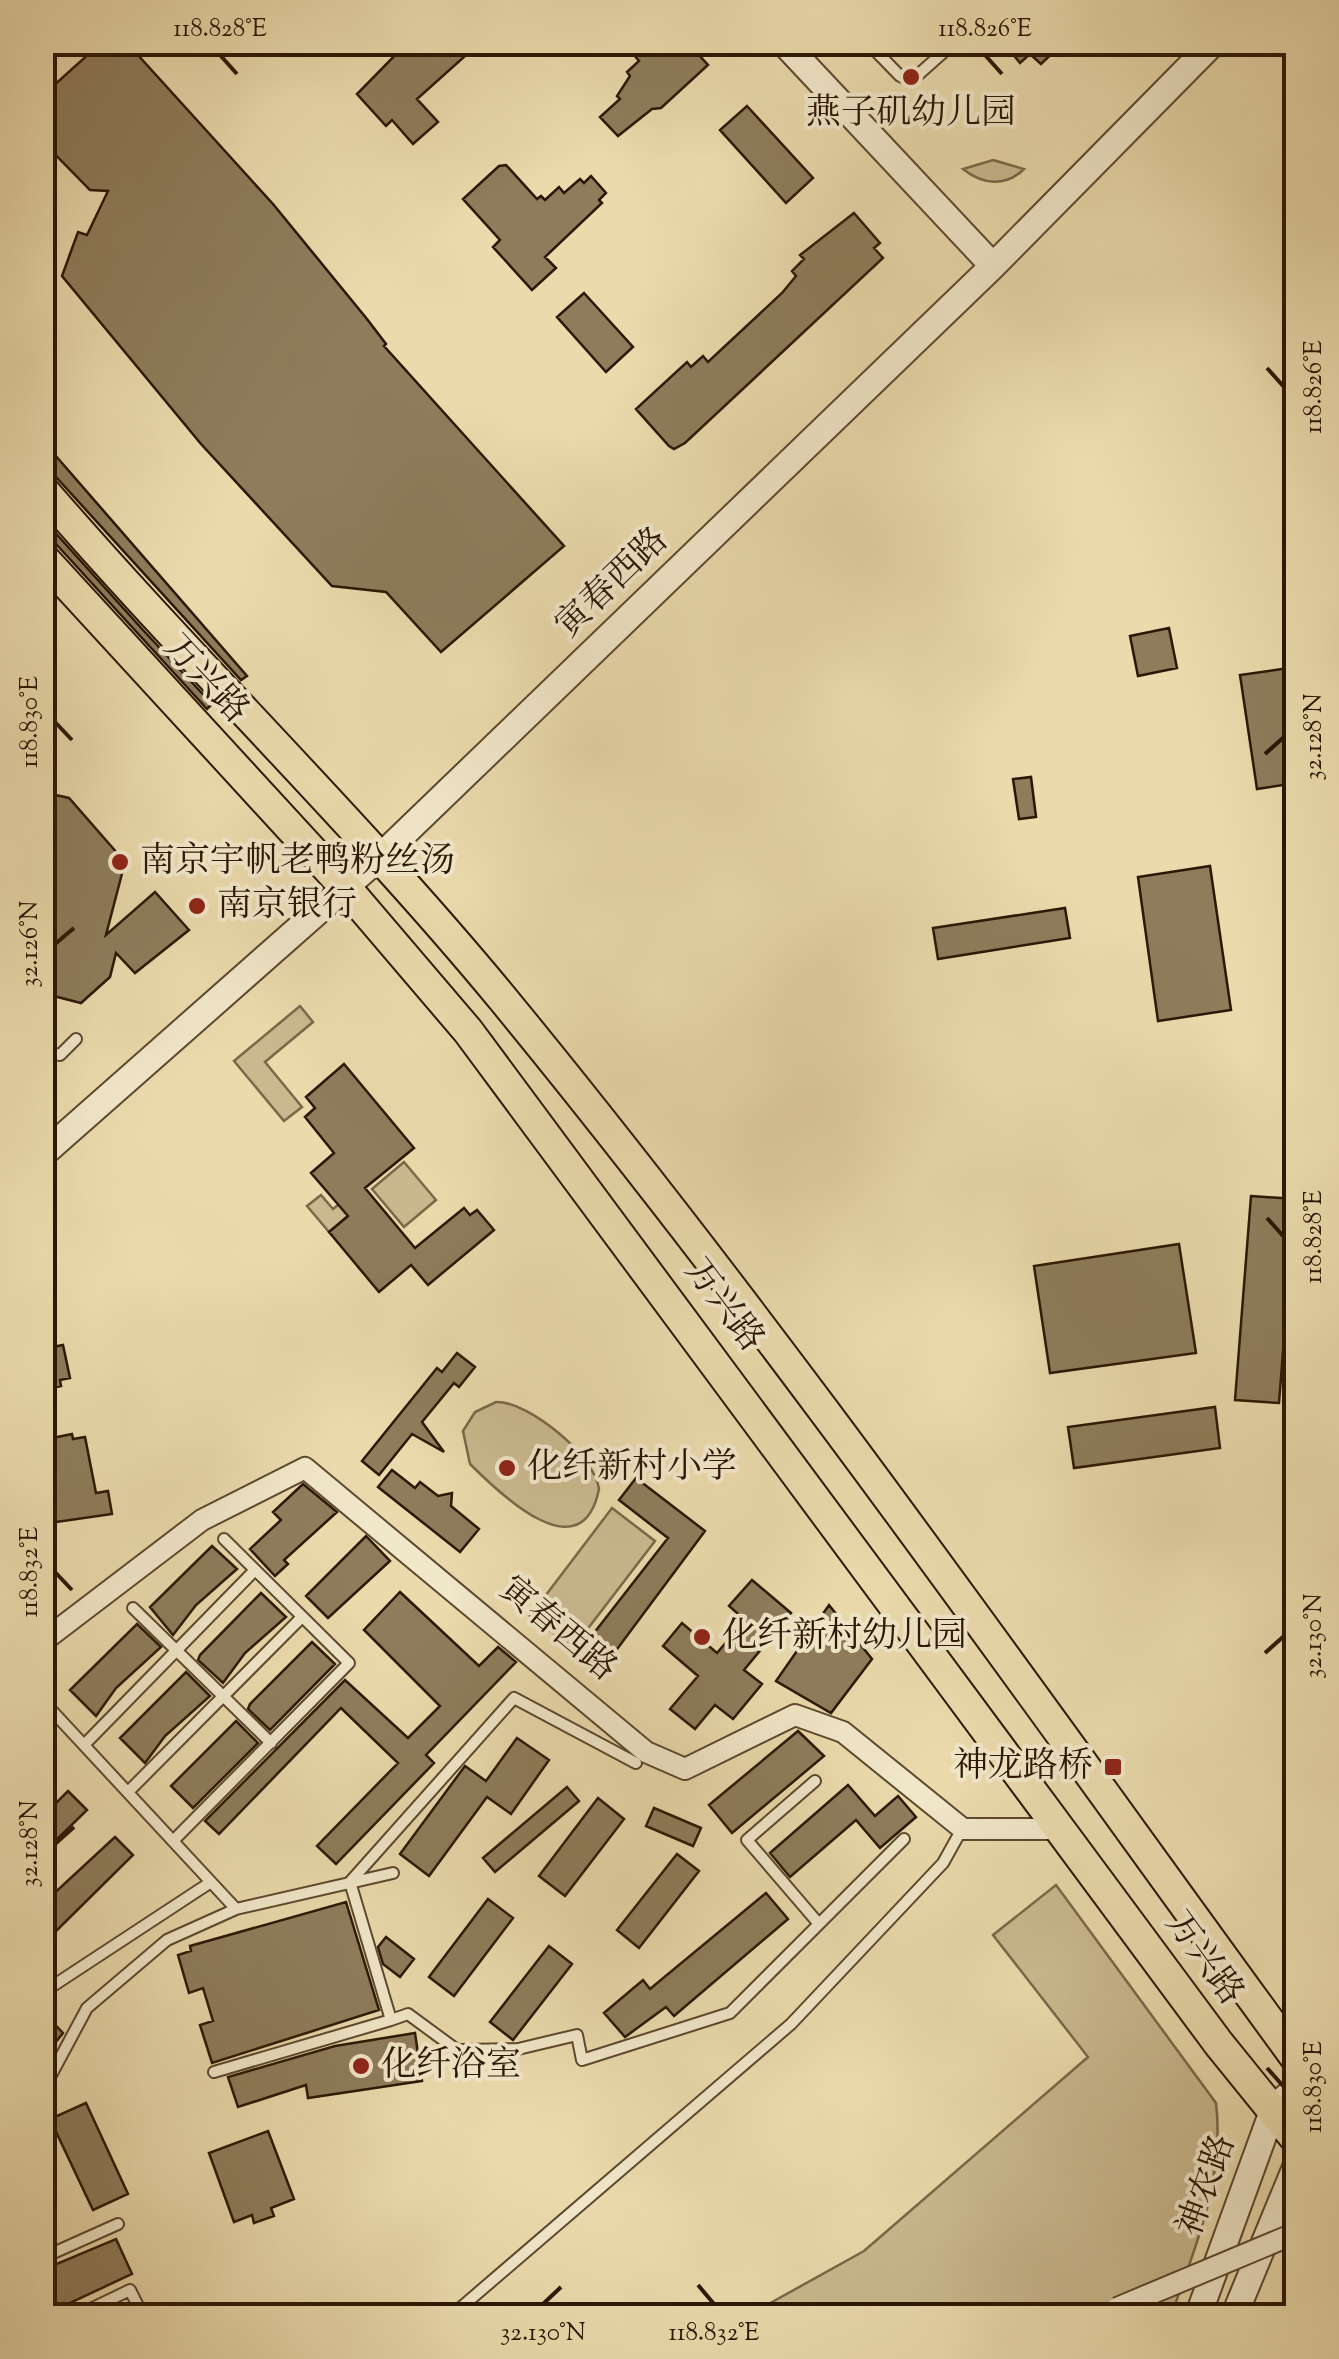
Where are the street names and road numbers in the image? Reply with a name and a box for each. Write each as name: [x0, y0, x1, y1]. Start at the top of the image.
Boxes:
street label: 寅春西路: [545, 517, 681, 651]
street label: 万兴路: [151, 624, 259, 736]
street label: 万兴路: [671, 1249, 775, 1363]
street label: 寅春西路: [487, 1565, 627, 1695]
street label: 万兴路: [1152, 1902, 1254, 2016]
street label: 神农路: [1166, 2128, 1250, 2244]

